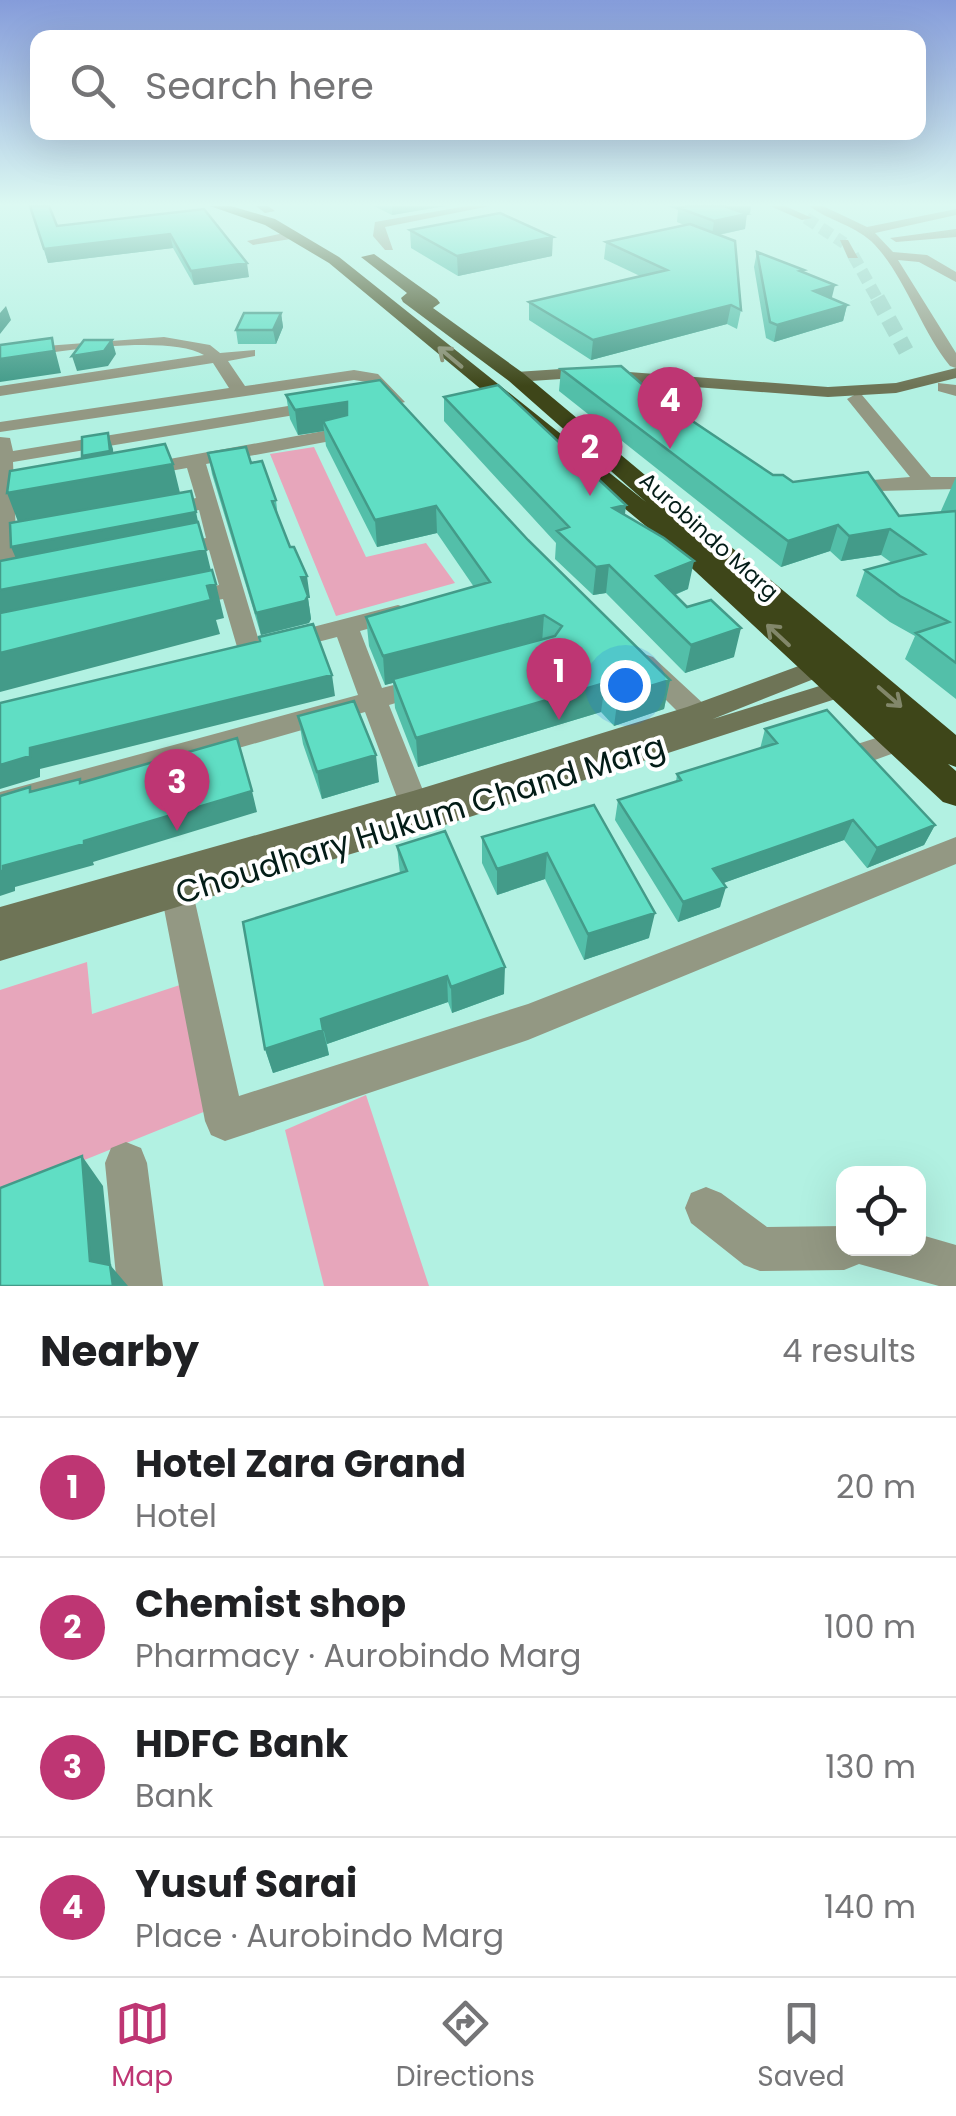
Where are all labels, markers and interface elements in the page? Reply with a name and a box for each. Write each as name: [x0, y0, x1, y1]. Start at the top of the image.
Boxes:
search box: [30, 30, 926, 140]
icon: search: [65, 58, 120, 113]
text: Search here: [145, 59, 374, 112]
one-way arrow: [438, 346, 464, 368]
pin: 4: [638, 366, 702, 449]
pin: 2: [558, 414, 622, 496]
street label: Aurobindo Marg: [633, 465, 785, 607]
one-way arrow: [766, 623, 791, 646]
pin: 1: [526, 638, 592, 720]
your location: [600, 660, 651, 711]
one-way arrow: [876, 685, 902, 707]
street label: Choudhary Hukum Chand Marg: [170, 723, 670, 915]
pin: 3: [144, 748, 210, 831]
map controls: [836, 1166, 926, 1256]
button: locate: [836, 1166, 926, 1256]
text: Nearby: [40, 1322, 199, 1381]
text: 4 results: [782, 1328, 916, 1373]
text: Hotel Zara Grand: [135, 1437, 466, 1490]
text: 1: [66, 1464, 79, 1509]
text: 20 m: [836, 1464, 916, 1509]
text: Hotel: [135, 1493, 217, 1538]
text: Chemist shop: [135, 1577, 406, 1630]
text: 2: [63, 1604, 82, 1649]
text: 100 m: [824, 1604, 916, 1649]
text: Pharmacy · Aurobindo Marg: [135, 1633, 581, 1678]
text: HDFC Bank: [135, 1717, 348, 1770]
text: 3: [63, 1744, 82, 1789]
text: 130 m: [825, 1744, 916, 1789]
text: Bank: [135, 1773, 213, 1818]
text: Yusuf Sarai: [135, 1857, 357, 1910]
text: 4: [62, 1884, 83, 1929]
text: 140 m: [824, 1884, 916, 1929]
text: Place · Aurobindo Marg: [135, 1913, 504, 1958]
tab: Map: [111, 1996, 173, 2098]
tab: Directions: [396, 1996, 535, 2098]
tab: Saved: [757, 1996, 845, 2098]

